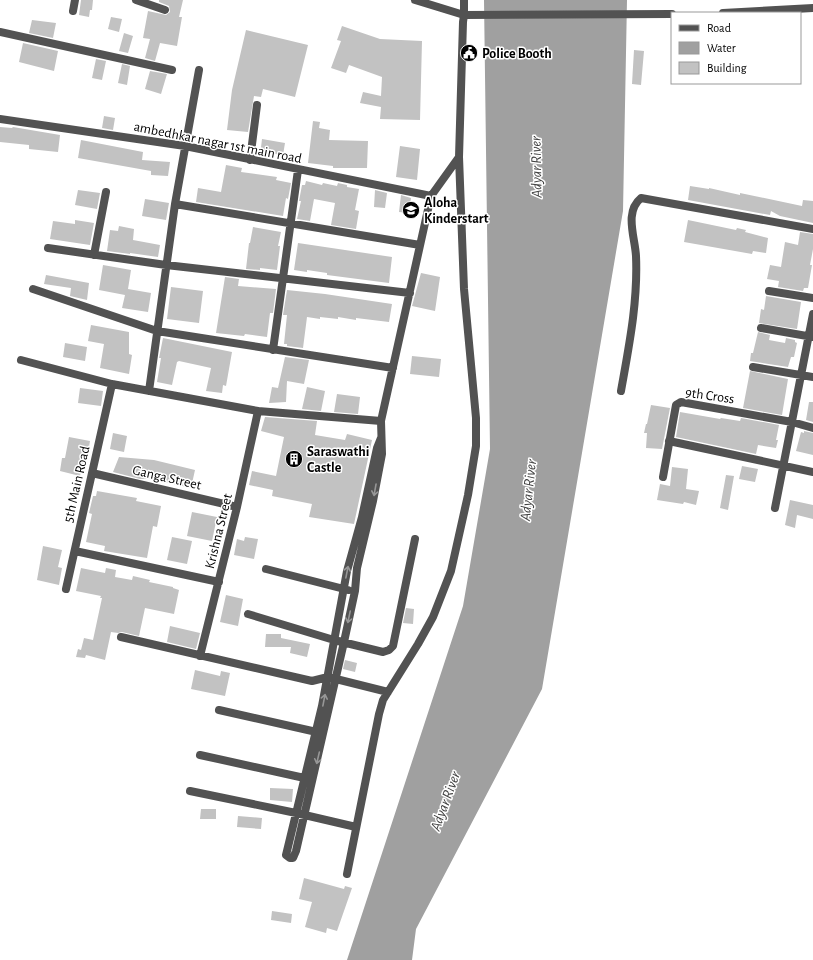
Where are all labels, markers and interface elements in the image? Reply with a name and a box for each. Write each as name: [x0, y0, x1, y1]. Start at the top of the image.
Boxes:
legend: [671, 12, 801, 84]
text: Road: [707, 22, 731, 34]
text: Water: [707, 42, 736, 54]
public building icon: Police Booth: [459, 43, 479, 63]
place label: Police Booth: [482, 47, 552, 61]
text: Building: [707, 62, 747, 74]
street label: ambedhkar nagar 1st main road: [133, 120, 303, 166]
water label: Adyar River: [528, 135, 545, 199]
place label: Aloha Kinderstart: [424, 196, 489, 226]
school or university icon: Aloha Kinderstart: [401, 200, 421, 220]
street label: 9th Cross: [684, 386, 735, 406]
street label: 5th Main Road: [61, 445, 93, 524]
place label: Saraswathi Castle: [307, 445, 369, 475]
building icon: Saraswathi Castle: [284, 449, 304, 469]
water label: Adyar River: [518, 457, 539, 523]
street label: Ganga Street: [131, 463, 203, 493]
one-way arrow: [371, 483, 379, 496]
street label: Krishna Street: [203, 492, 235, 570]
one-way arrow: [343, 566, 351, 579]
one-way arrow: [345, 610, 353, 623]
one-way arrow: [320, 694, 328, 707]
one-way arrow: [313, 751, 321, 764]
water label: Adyar River: [428, 769, 463, 834]

